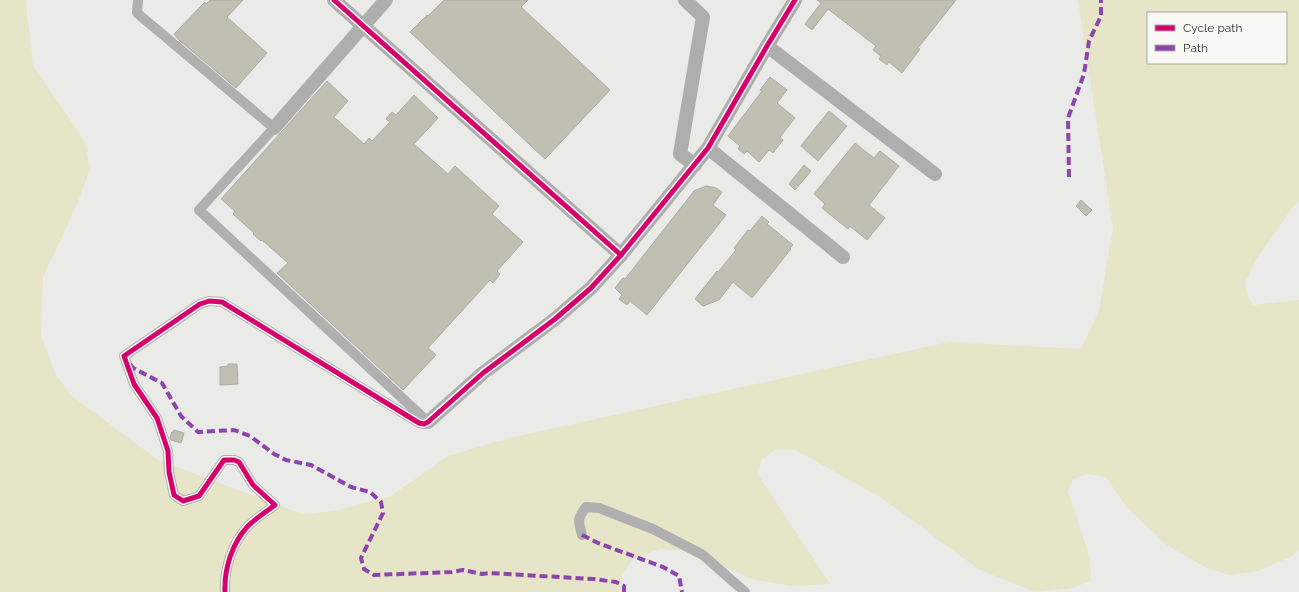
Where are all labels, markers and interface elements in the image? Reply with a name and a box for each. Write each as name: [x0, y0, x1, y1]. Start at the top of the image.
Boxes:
legend: [1147, 12, 1287, 64]
text: Cycle path: [1183, 21, 1242, 35]
text: Path: [1183, 41, 1208, 55]

